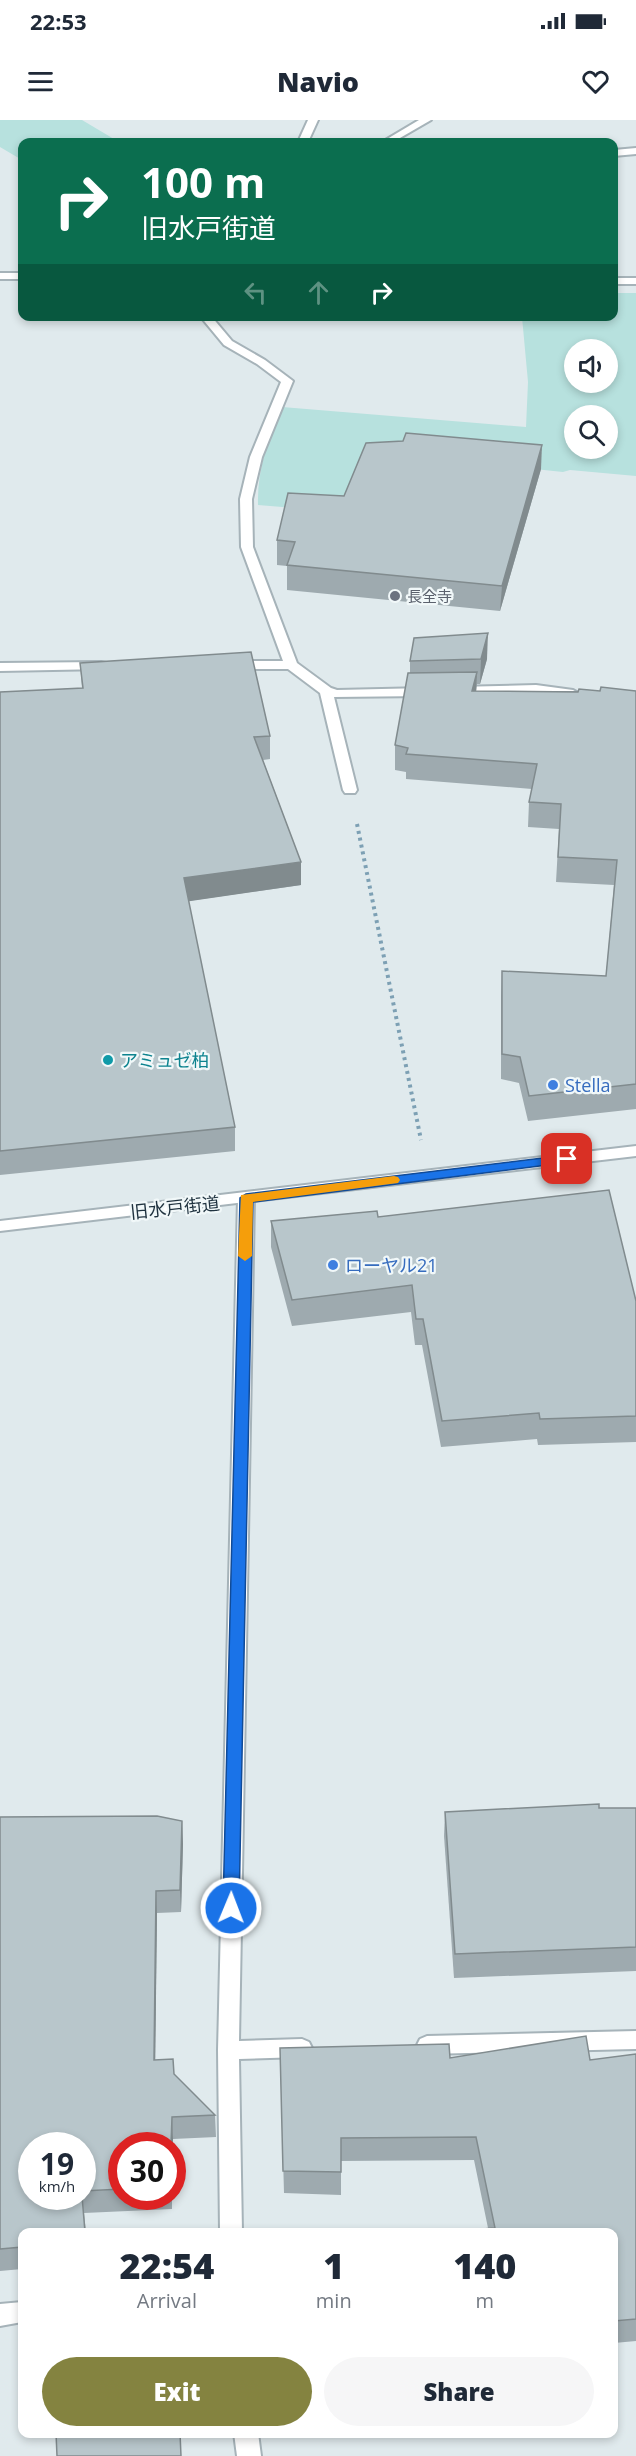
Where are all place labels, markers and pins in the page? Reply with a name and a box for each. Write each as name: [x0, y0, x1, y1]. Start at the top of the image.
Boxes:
place label: 長全寺: [407, 586, 452, 606]
marker: 長全寺: [388, 589, 402, 603]
place label: アミュゼ柏: [120, 1048, 210, 1072]
marker: アミュゼ柏: [101, 1053, 115, 1067]
place label: Stella: [565, 1073, 610, 1097]
marker: Stella: [546, 1078, 560, 1092]
pin: [541, 1133, 592, 1184]
place label: ローヤル21: [345, 1253, 438, 1277]
marker: ローヤル21: [326, 1258, 340, 1272]

